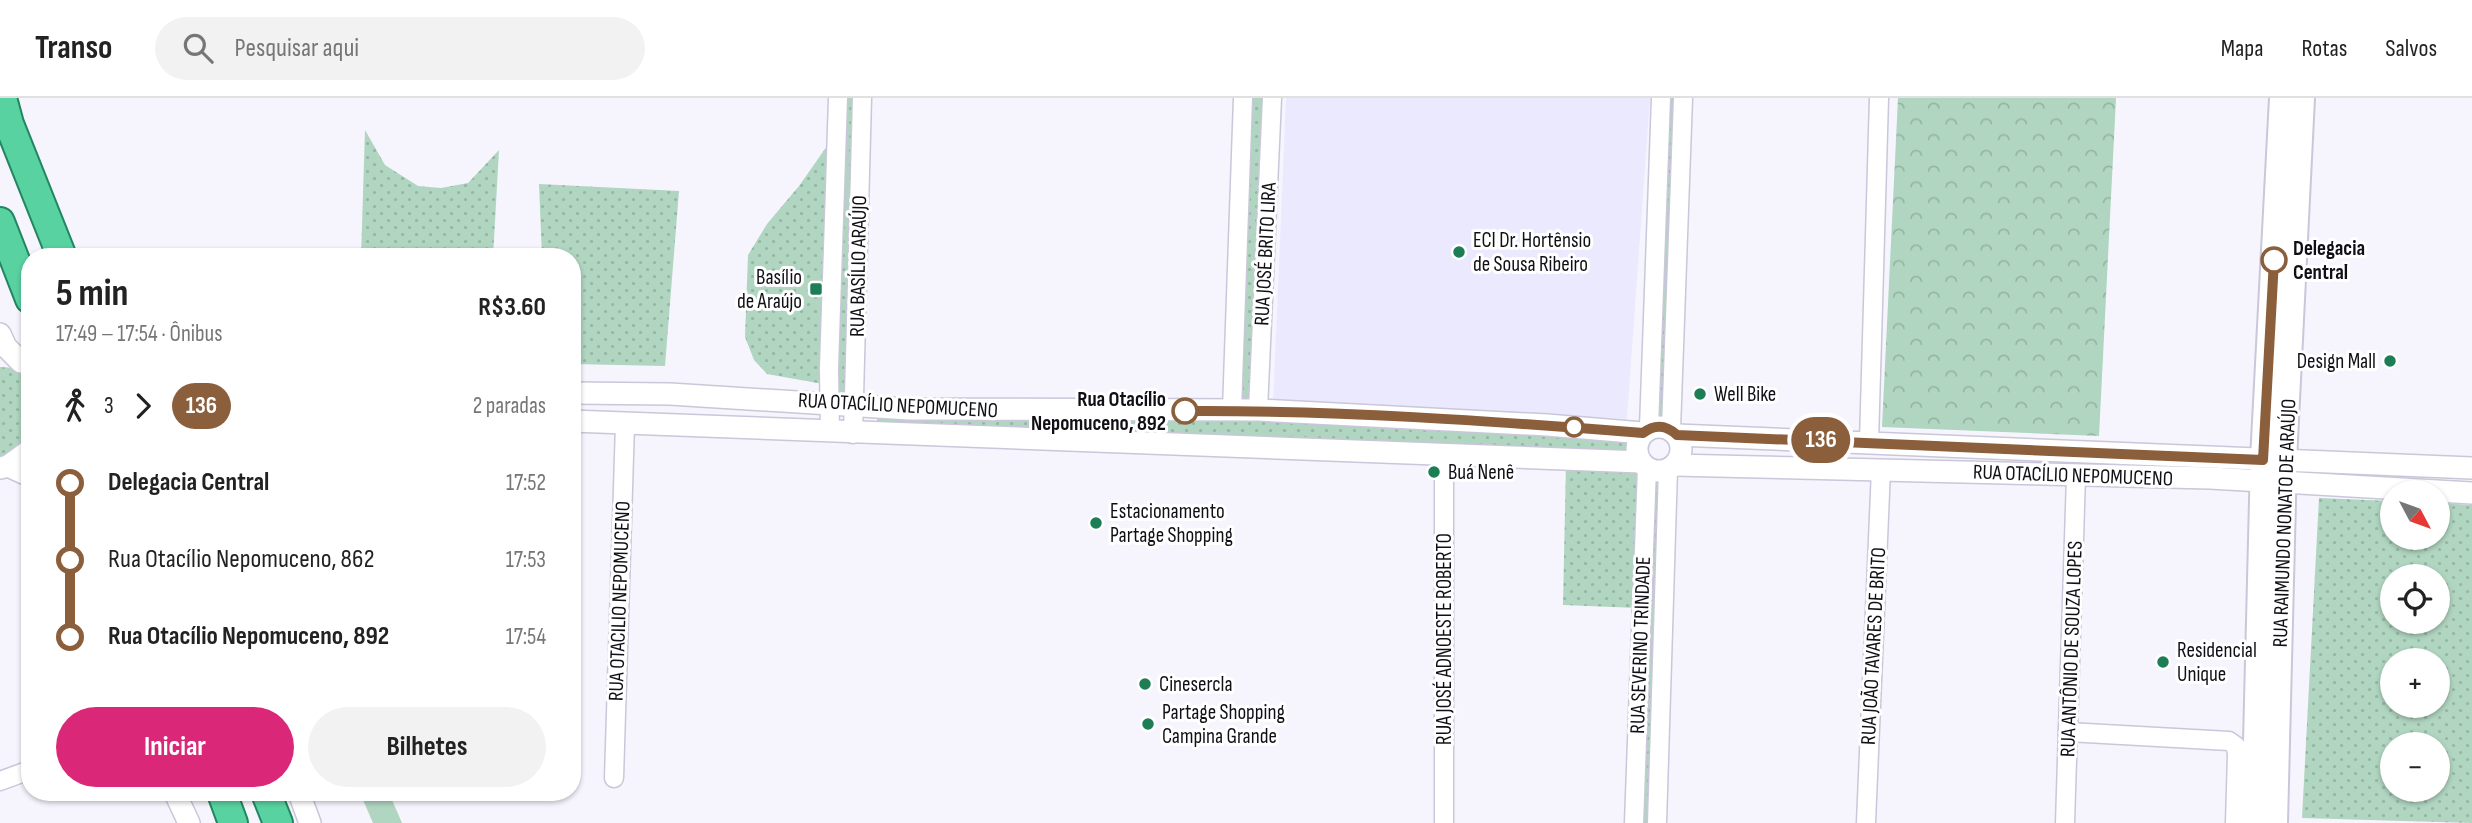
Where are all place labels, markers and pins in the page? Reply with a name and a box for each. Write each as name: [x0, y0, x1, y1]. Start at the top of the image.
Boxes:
place label: ECI Dr. Hortênsio de Sousa Ribeiro: [1473, 228, 1591, 277]
place label: Delegacia Central: [2293, 236, 2365, 285]
marker: ECI Dr. Hortênsio de Sousa Ribeiro: [1451, 244, 1467, 260]
marker: Delegacia Central: [2261, 247, 2287, 273]
place label: Basílio de Araújo: [737, 265, 802, 314]
marker: Basílio de Araújo: [808, 281, 824, 297]
place label: Design Mall: [2297, 349, 2376, 374]
marker: Design Mall: [2382, 353, 2398, 369]
place label: Well Bike: [1714, 382, 1776, 407]
marker: Well Bike: [1692, 386, 1708, 402]
place label: Rua Otacílio Nepomuceno, 892: [1031, 387, 1166, 436]
marker: Rua Otacílio Nepomuceno, 892: [1172, 398, 1198, 424]
unlabelled marker: [1564, 417, 1584, 437]
place label: Buá Nenê: [1448, 460, 1514, 485]
marker: Buá Nenê: [1426, 464, 1442, 480]
place label: Estacionamento Partage Shopping: [1110, 499, 1233, 548]
marker: Estacionamento Partage Shopping: [1088, 515, 1104, 531]
place label: Residencial Unique: [2177, 638, 2257, 687]
marker: Residencial Unique: [2155, 654, 2171, 670]
place label: Cinesercla: [1159, 672, 1233, 697]
marker: Cinesercla: [1137, 676, 1153, 692]
place label: Partage Shopping Campina Grande: [1162, 700, 1285, 749]
marker: Partage Shopping Campina Grande: [1140, 716, 1156, 732]

